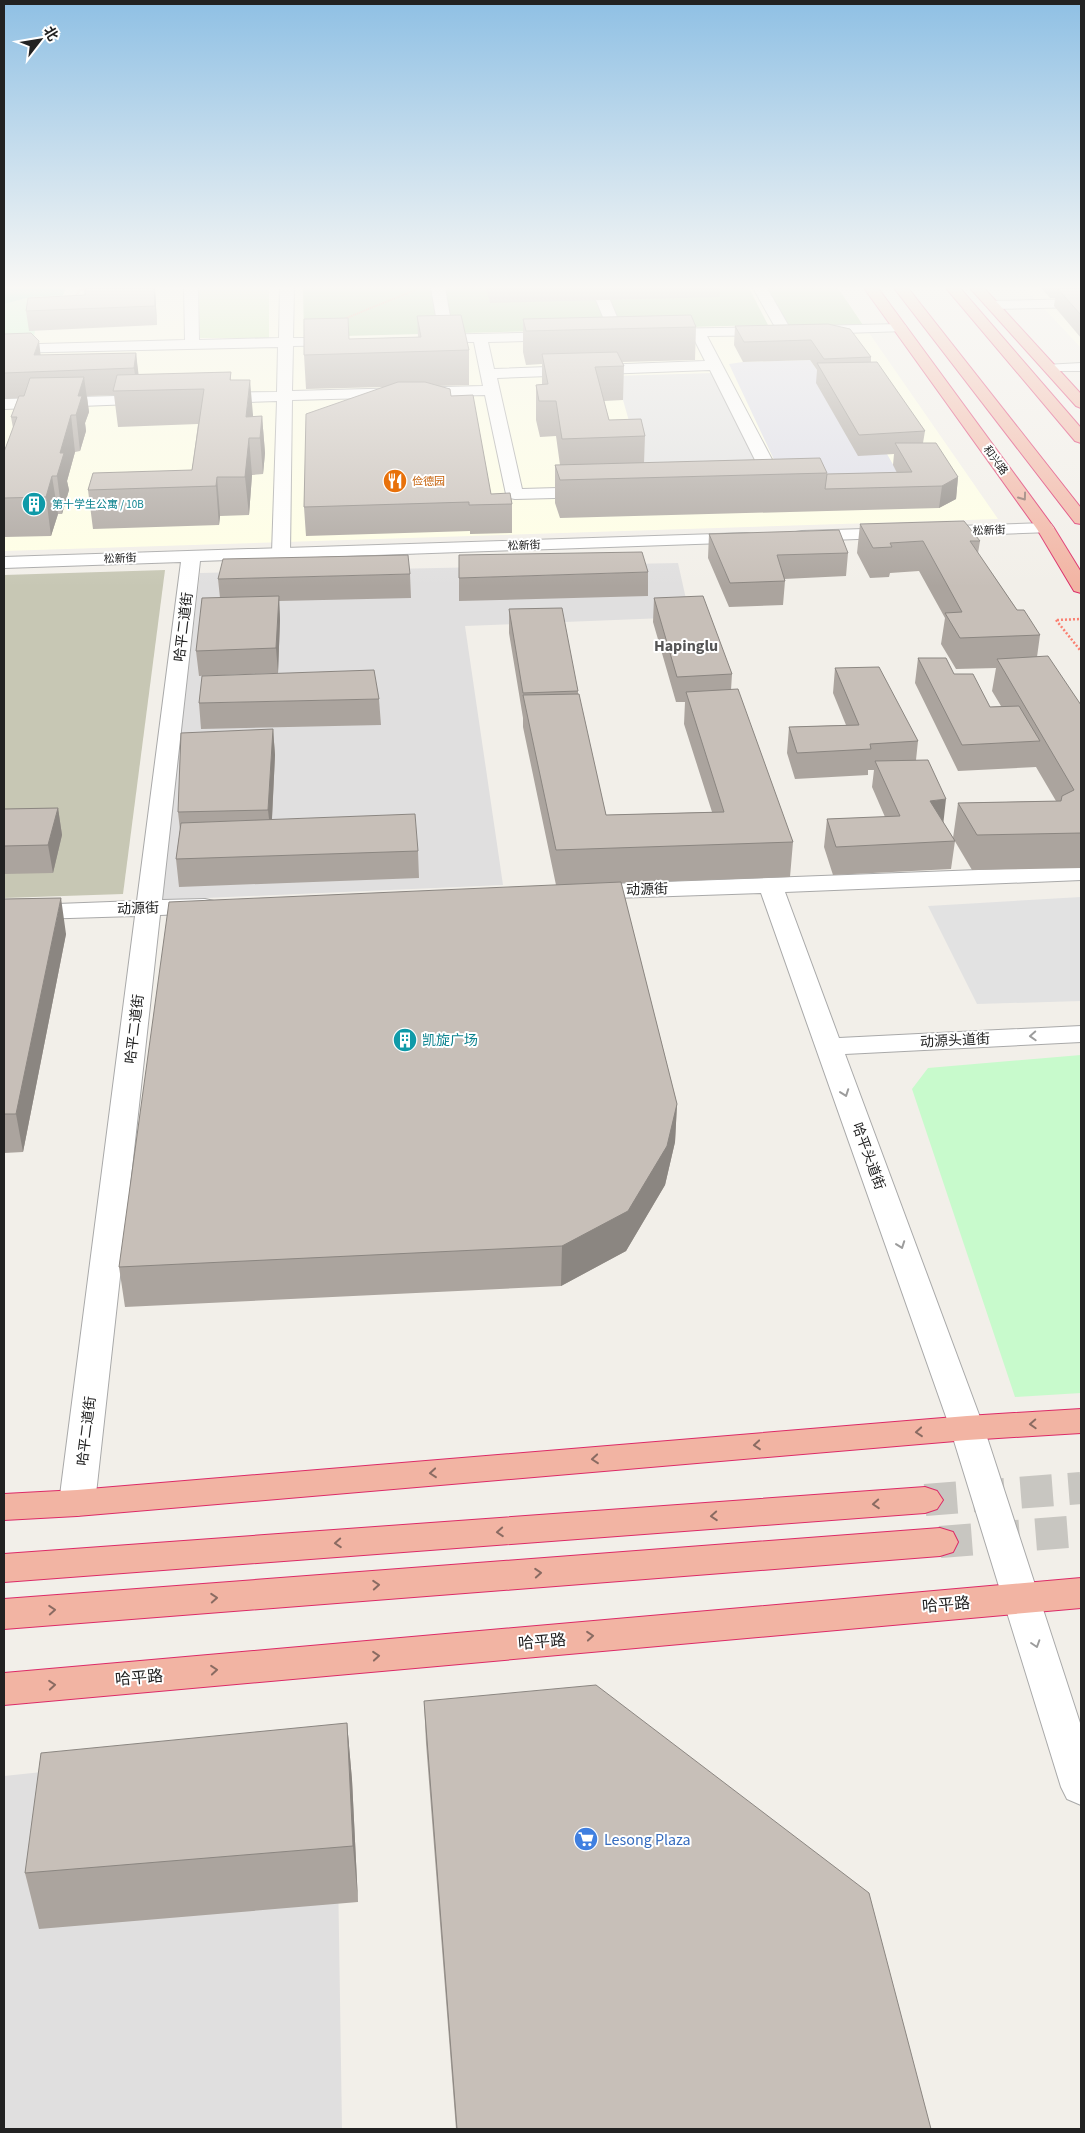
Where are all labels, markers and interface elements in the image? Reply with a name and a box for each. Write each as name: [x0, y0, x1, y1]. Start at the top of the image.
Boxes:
north arrow: [15, 15, 65, 65]
text: 北: [38, 23, 62, 45]
street label: 和兴路: [980, 443, 1011, 478]
restaurant icon: 俭德园: [382, 468, 408, 494]
place label: 俭德园: [412, 474, 445, 489]
building icon: 第十学生公寓 / 10B: [21, 491, 47, 517]
one-way arrow: [1017, 491, 1025, 500]
place label: 第十学生公寓 / 10B: [52, 497, 144, 512]
street label: 松新街: [972, 522, 1006, 539]
street label: 松新街: [507, 537, 541, 554]
street label: 松新街: [103, 550, 137, 567]
street label: 哈平二道街: [170, 591, 198, 663]
district label: Hapinglu: [654, 635, 718, 657]
street label: 动源街: [626, 879, 668, 901]
street label: 动源街: [117, 898, 159, 920]
street label: 哈平二道街: [121, 993, 149, 1065]
building icon: 凯旋广场: [392, 1027, 418, 1053]
street label: 动源头道街: [920, 1029, 991, 1053]
place label: 凯旋广场: [422, 1031, 478, 1051]
one-way arrow: [1028, 1031, 1036, 1042]
one-way arrow: [839, 1088, 849, 1096]
street label: 哈平头道街: [847, 1120, 889, 1193]
one-way arrow: [895, 1241, 905, 1249]
street label: 哈平二道街: [73, 1395, 101, 1467]
one-way arrow: [1028, 1418, 1036, 1429]
one-way arrow: [914, 1426, 922, 1437]
one-way arrow: [752, 1440, 760, 1451]
one-way arrow: [590, 1453, 598, 1464]
one-way arrow: [428, 1467, 436, 1478]
one-way arrow: [872, 1498, 880, 1509]
one-way arrow: [710, 1510, 718, 1521]
one-way arrow: [496, 1526, 504, 1537]
one-way arrow: [334, 1538, 342, 1549]
one-way arrow: [535, 1568, 543, 1579]
one-way arrow: [373, 1580, 381, 1591]
street label: 哈平路: [921, 1592, 971, 1618]
one-way arrow: [211, 1593, 219, 1604]
one-way arrow: [49, 1605, 57, 1616]
street label: 哈平路: [517, 1629, 567, 1655]
one-way arrow: [586, 1631, 594, 1642]
one-way arrow: [1030, 1639, 1040, 1648]
one-way arrow: [372, 1651, 380, 1662]
street label: 哈平路: [114, 1665, 164, 1691]
one-way arrow: [210, 1665, 218, 1676]
one-way arrow: [49, 1680, 57, 1691]
supermarket icon: Lesong Plaza: [573, 1826, 599, 1852]
place label: Lesong Plaza: [604, 1829, 691, 1851]

